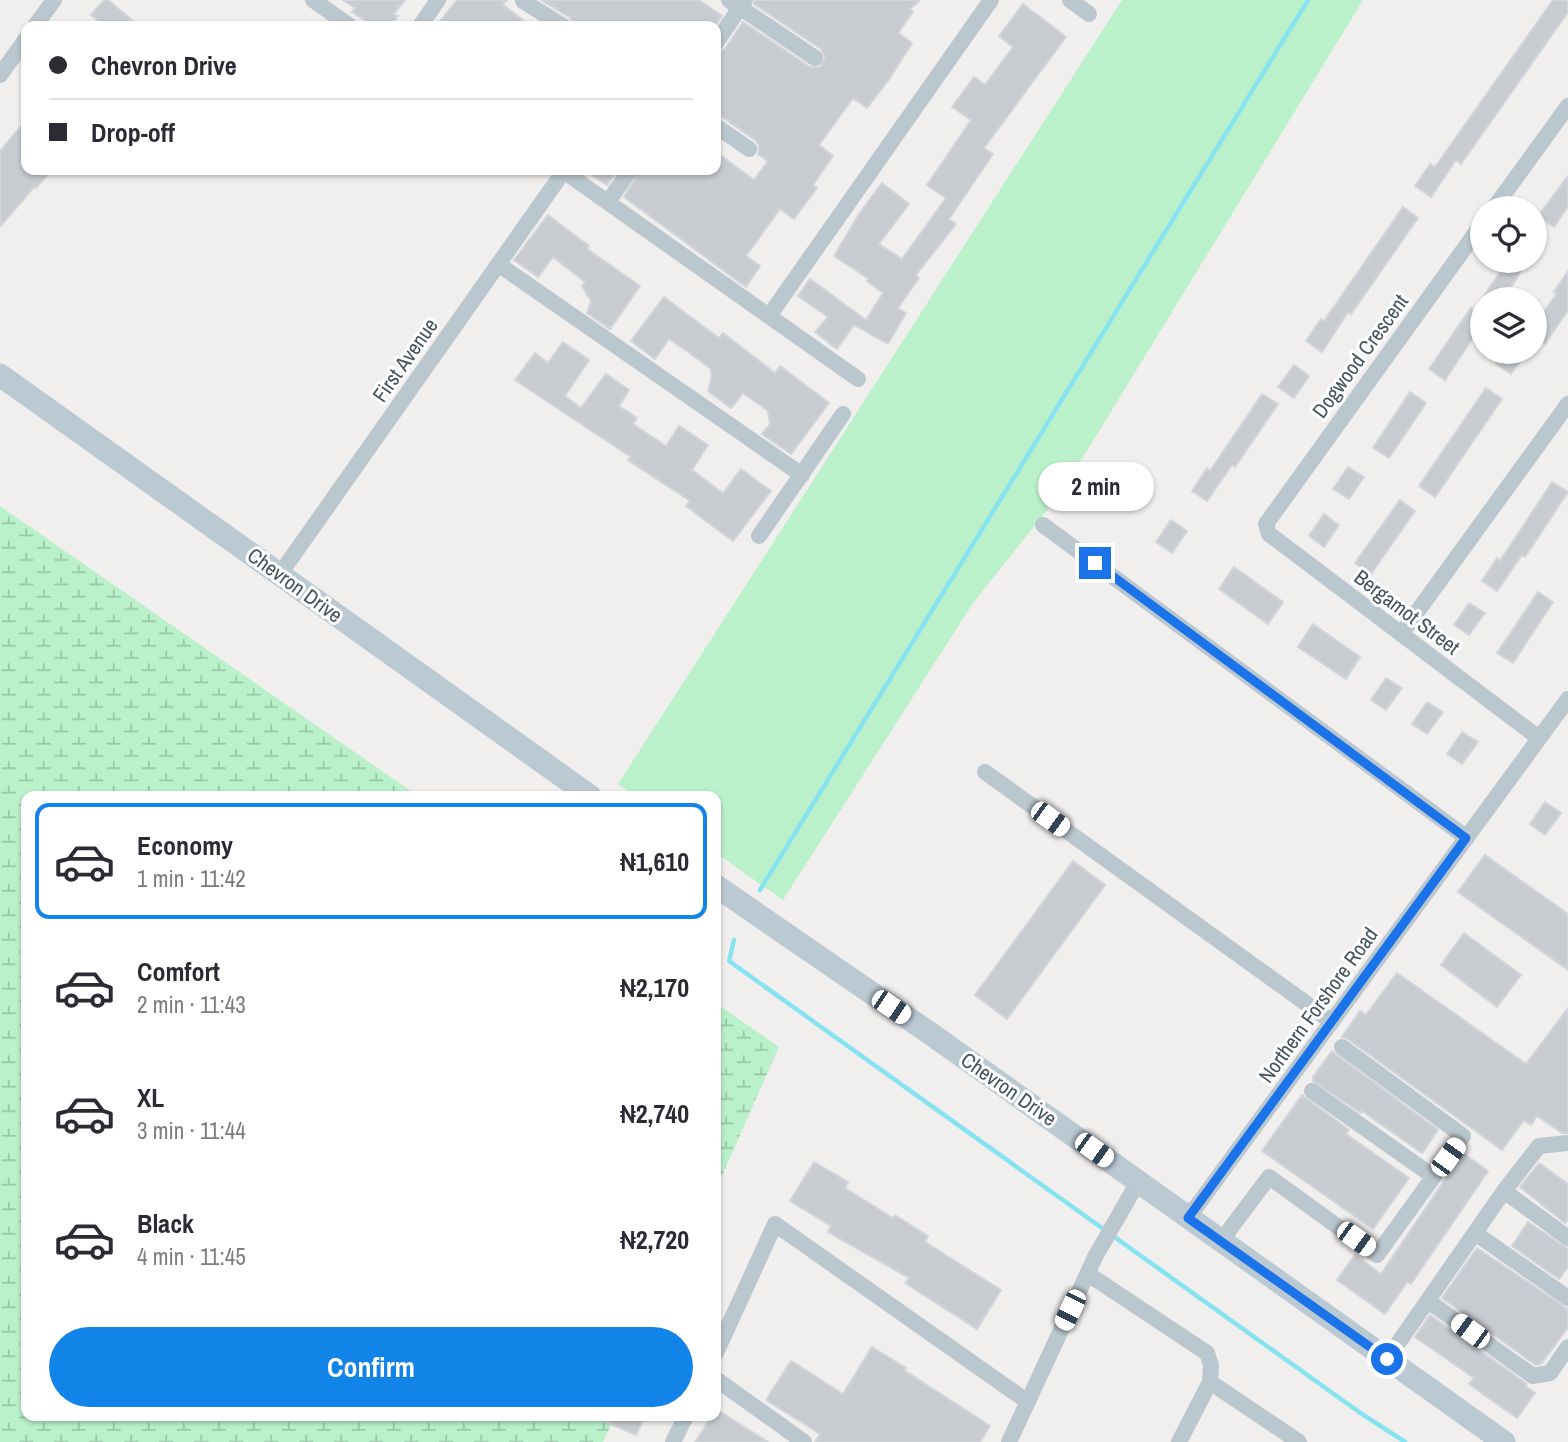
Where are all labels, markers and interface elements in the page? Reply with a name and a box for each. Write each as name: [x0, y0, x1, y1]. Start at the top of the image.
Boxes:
text: Chevron Drive: [91, 48, 237, 83]
text: Drop-off: [91, 115, 175, 150]
map controls: [1470, 196, 1547, 364]
button: locate: [1470, 196, 1547, 273]
button: layers: [1470, 287, 1547, 364]
street label: Dogwood Crescent: [1305, 288, 1415, 424]
street label: First Avenue: [365, 312, 445, 408]
callout: 2 min: [1037, 462, 1153, 510]
text: 2 min: [1071, 471, 1121, 502]
street label: Chevron Drive: [242, 541, 348, 629]
route end: [1079, 547, 1111, 579]
street label: Bergamot Street: [1348, 563, 1466, 661]
car: [1027, 798, 1074, 840]
text: Economy: [137, 828, 233, 863]
icon: car: [53, 830, 116, 893]
text: ₦1,610: [620, 844, 689, 879]
text: 1 min · 11:42: [137, 863, 246, 894]
street label: Northern Forshore Road: [1252, 921, 1384, 1089]
text: Comfort: [137, 954, 220, 989]
icon: car: [53, 956, 116, 1019]
text: ₦2,170: [620, 970, 689, 1005]
car: [868, 987, 915, 1027]
text: 2 min · 11:43: [137, 989, 246, 1020]
street label: Chevron Drive: [955, 1045, 1063, 1133]
text: XL: [137, 1080, 164, 1115]
icon: car: [53, 1082, 116, 1145]
text: ₦2,740: [620, 1096, 689, 1131]
text: 3 min · 11:44: [137, 1115, 246, 1146]
car: [1071, 1129, 1118, 1171]
car: [1428, 1134, 1469, 1180]
text: Black: [137, 1206, 194, 1241]
icon: car: [53, 1208, 116, 1271]
car: [1333, 1218, 1380, 1260]
text: ₦2,720: [620, 1222, 689, 1257]
text: 4 min · 11:45: [137, 1241, 246, 1272]
car: [1052, 1287, 1089, 1333]
car: [1447, 1310, 1494, 1352]
button: Confirm: [49, 1327, 693, 1407]
route start: [1371, 1343, 1403, 1375]

